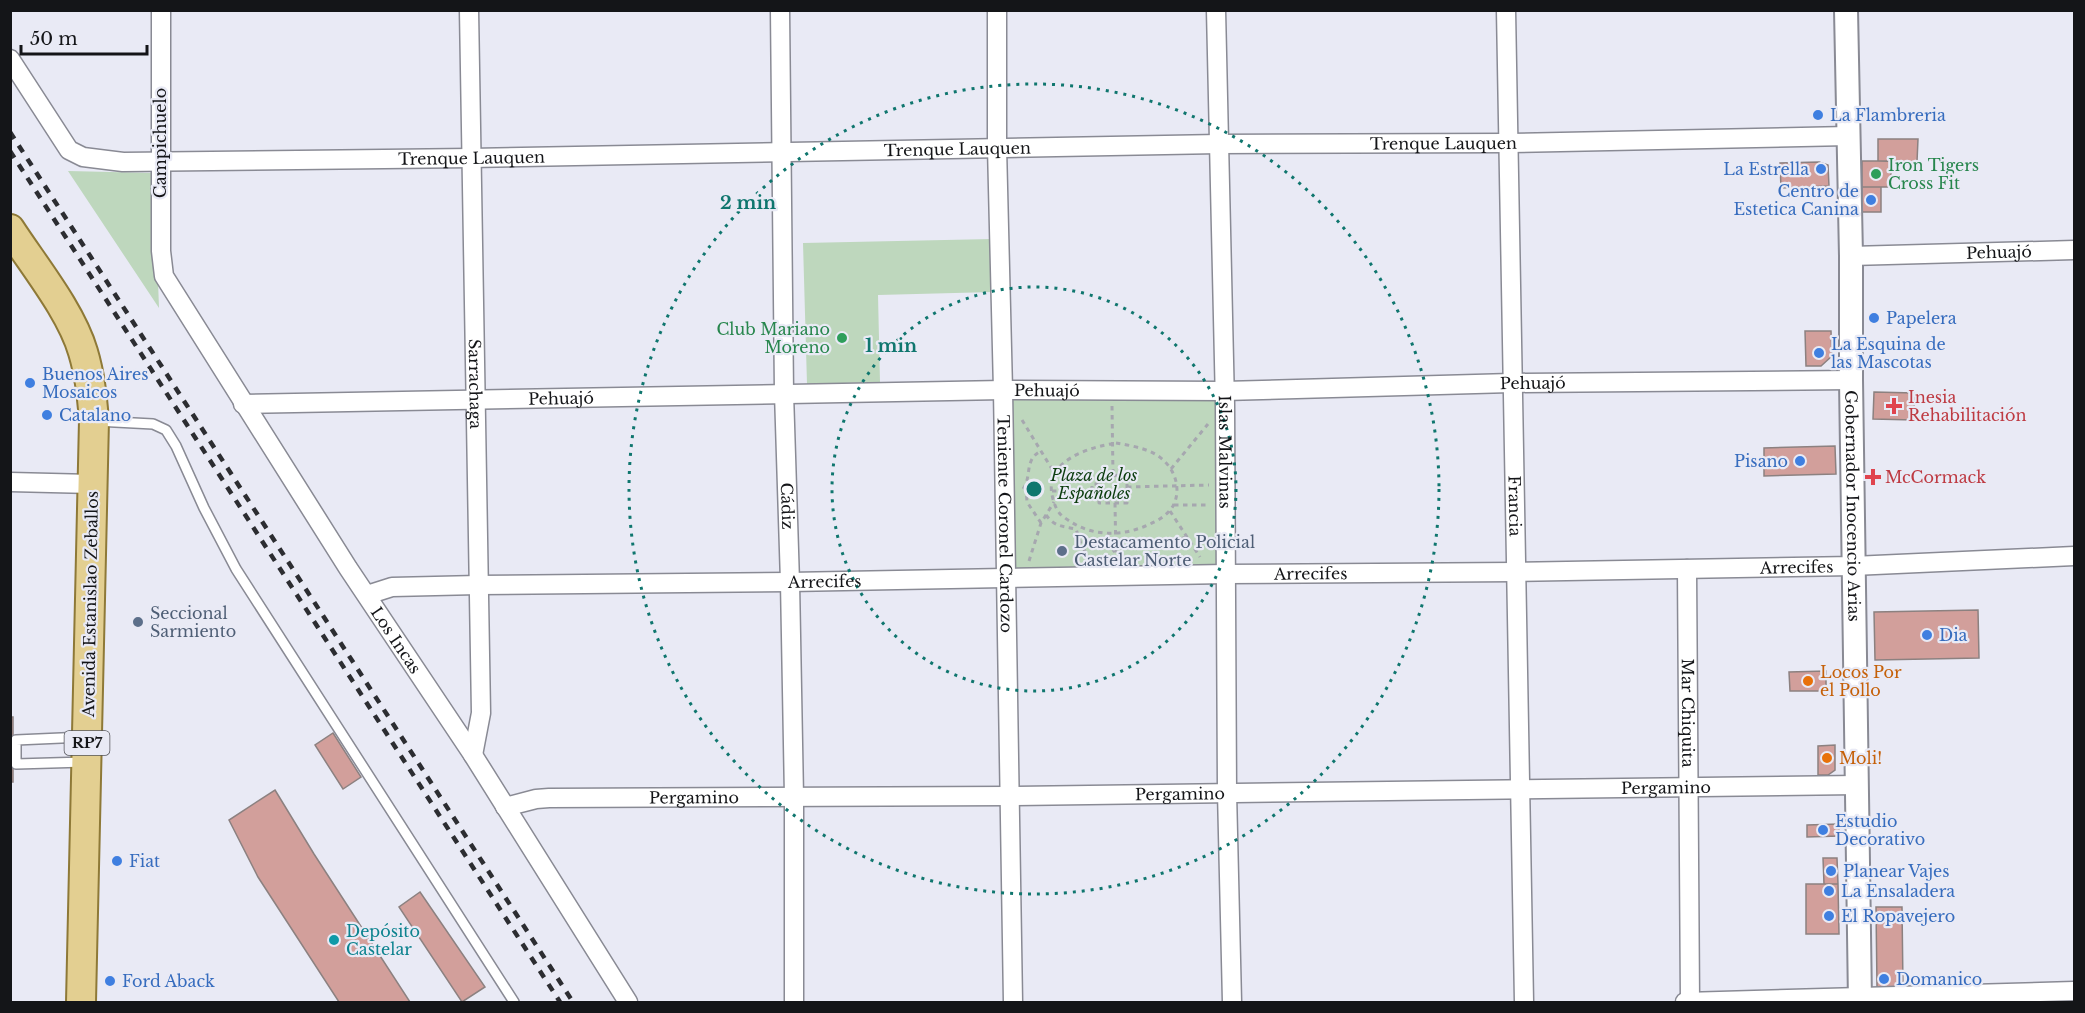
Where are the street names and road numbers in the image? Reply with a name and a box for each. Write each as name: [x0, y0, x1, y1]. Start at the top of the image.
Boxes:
street label: Campichuelo: [150, 88, 170, 198]
street label: Trenque Lauquen: [1370, 133, 1517, 153]
street label: Trenque Lauquen: [884, 138, 1031, 160]
street label: Trenque Lauquen: [398, 147, 545, 169]
street label: Pehuajó: [1966, 241, 2032, 263]
street label: Sarrachaga: [465, 339, 486, 429]
street label: Pehuajó: [1500, 373, 1566, 393]
street label: Pehuajó: [1014, 380, 1080, 400]
street label: Pehuajó: [528, 388, 594, 409]
street label: Gobernador Inocencio Arias: [1841, 390, 1864, 622]
street label: Islas Malvinas: [1215, 395, 1236, 509]
street label: Teniente Coronel Cardozo: [993, 415, 1017, 633]
street label: Francia: [1504, 475, 1526, 537]
street label: Cádiz: [777, 482, 798, 530]
street label: Avenida Estanislao Zeballos: [78, 491, 102, 718]
street label: Arrecifes: [1759, 556, 1834, 578]
street label: Arrecifes: [1273, 563, 1347, 584]
street label: Arrecifes: [787, 571, 862, 592]
street label: Los Incas: [367, 603, 426, 677]
street label: Mar Chiquita: [1678, 658, 1698, 768]
road number: RP7: [64, 731, 110, 755]
street label: Pergamino: [1621, 777, 1711, 798]
street label: Pergamino: [1135, 783, 1225, 804]
street label: Pergamino: [649, 787, 739, 808]

